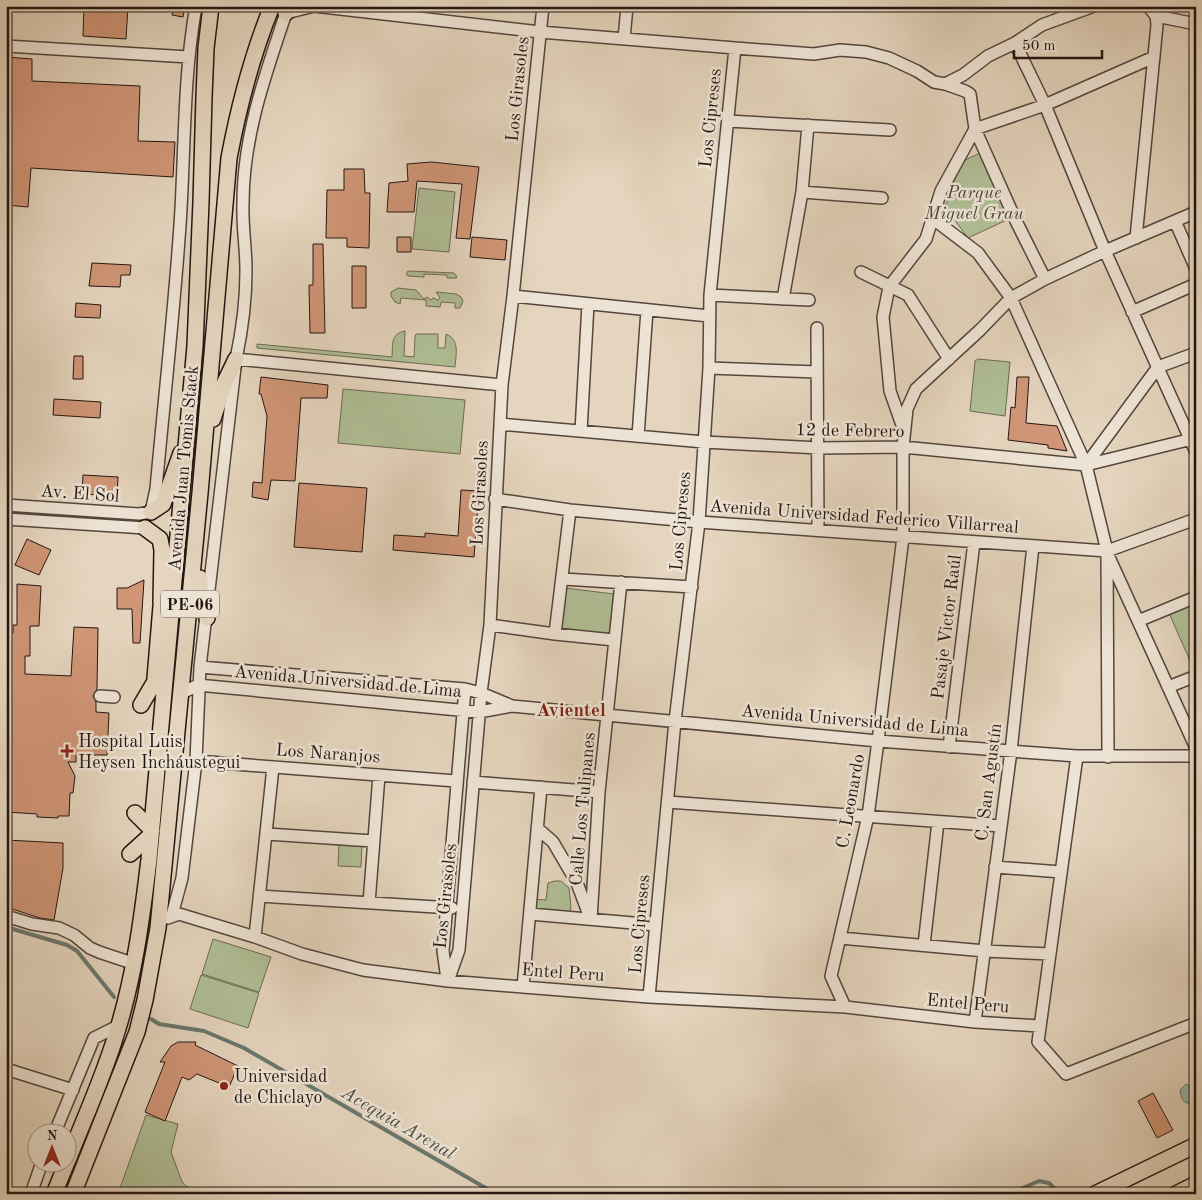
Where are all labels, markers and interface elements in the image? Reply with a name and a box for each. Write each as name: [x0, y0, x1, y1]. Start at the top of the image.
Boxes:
scale bar: [1014, 28, 1102, 60]
street label: Los Girasoles: [504, 35, 532, 143]
text: 50 m: [1022, 39, 1056, 54]
street label: Los Cipreses: [697, 67, 725, 169]
park label: Parque Miguel Grau: [923, 184, 1024, 223]
street label: Avenida Juan Tomis Stack: [166, 364, 202, 572]
street label: 12 de Febrero: [795, 421, 905, 441]
street label: Los Girasoles: [468, 440, 492, 546]
street label: Los Cipreses: [668, 470, 694, 572]
street label: Av. El Sol: [40, 482, 120, 506]
street label: Avenida Universidad Federico Villarreal: [709, 497, 1019, 537]
street label: Pasaje Victor Raúl: [929, 554, 965, 701]
road number: PE-06: [161, 590, 219, 618]
street label: Avenida Universidad de Lima: [233, 663, 463, 701]
district label: Avientel: [536, 702, 606, 721]
street label: Avenida Universidad de Lima: [740, 702, 970, 740]
street label: C. San Agustín: [973, 722, 1005, 842]
street label: Calle Los Tulipanes: [567, 731, 599, 887]
place label: Hospital Luis Heysen Incháustegui: [78, 733, 241, 772]
street label: Los Naranjos: [275, 741, 381, 767]
marker: Hospital Luis Heysen Incháustegui: [60, 744, 74, 758]
street label: C. Leonardo: [834, 752, 868, 850]
street label: Los Girasoles: [432, 842, 460, 950]
street label: Los Cipreses: [627, 873, 653, 975]
street label: Entel Peru: [521, 961, 605, 985]
street label: Entel Peru: [926, 991, 1011, 1017]
place label: Universidad de Chiclayo: [234, 1068, 327, 1107]
marker: Universidad de Chiclayo: [218, 1080, 230, 1092]
water label: Acequia Arenal: [337, 1083, 458, 1165]
north arrow: [28, 1122, 78, 1172]
text: N: [47, 1129, 58, 1143]

